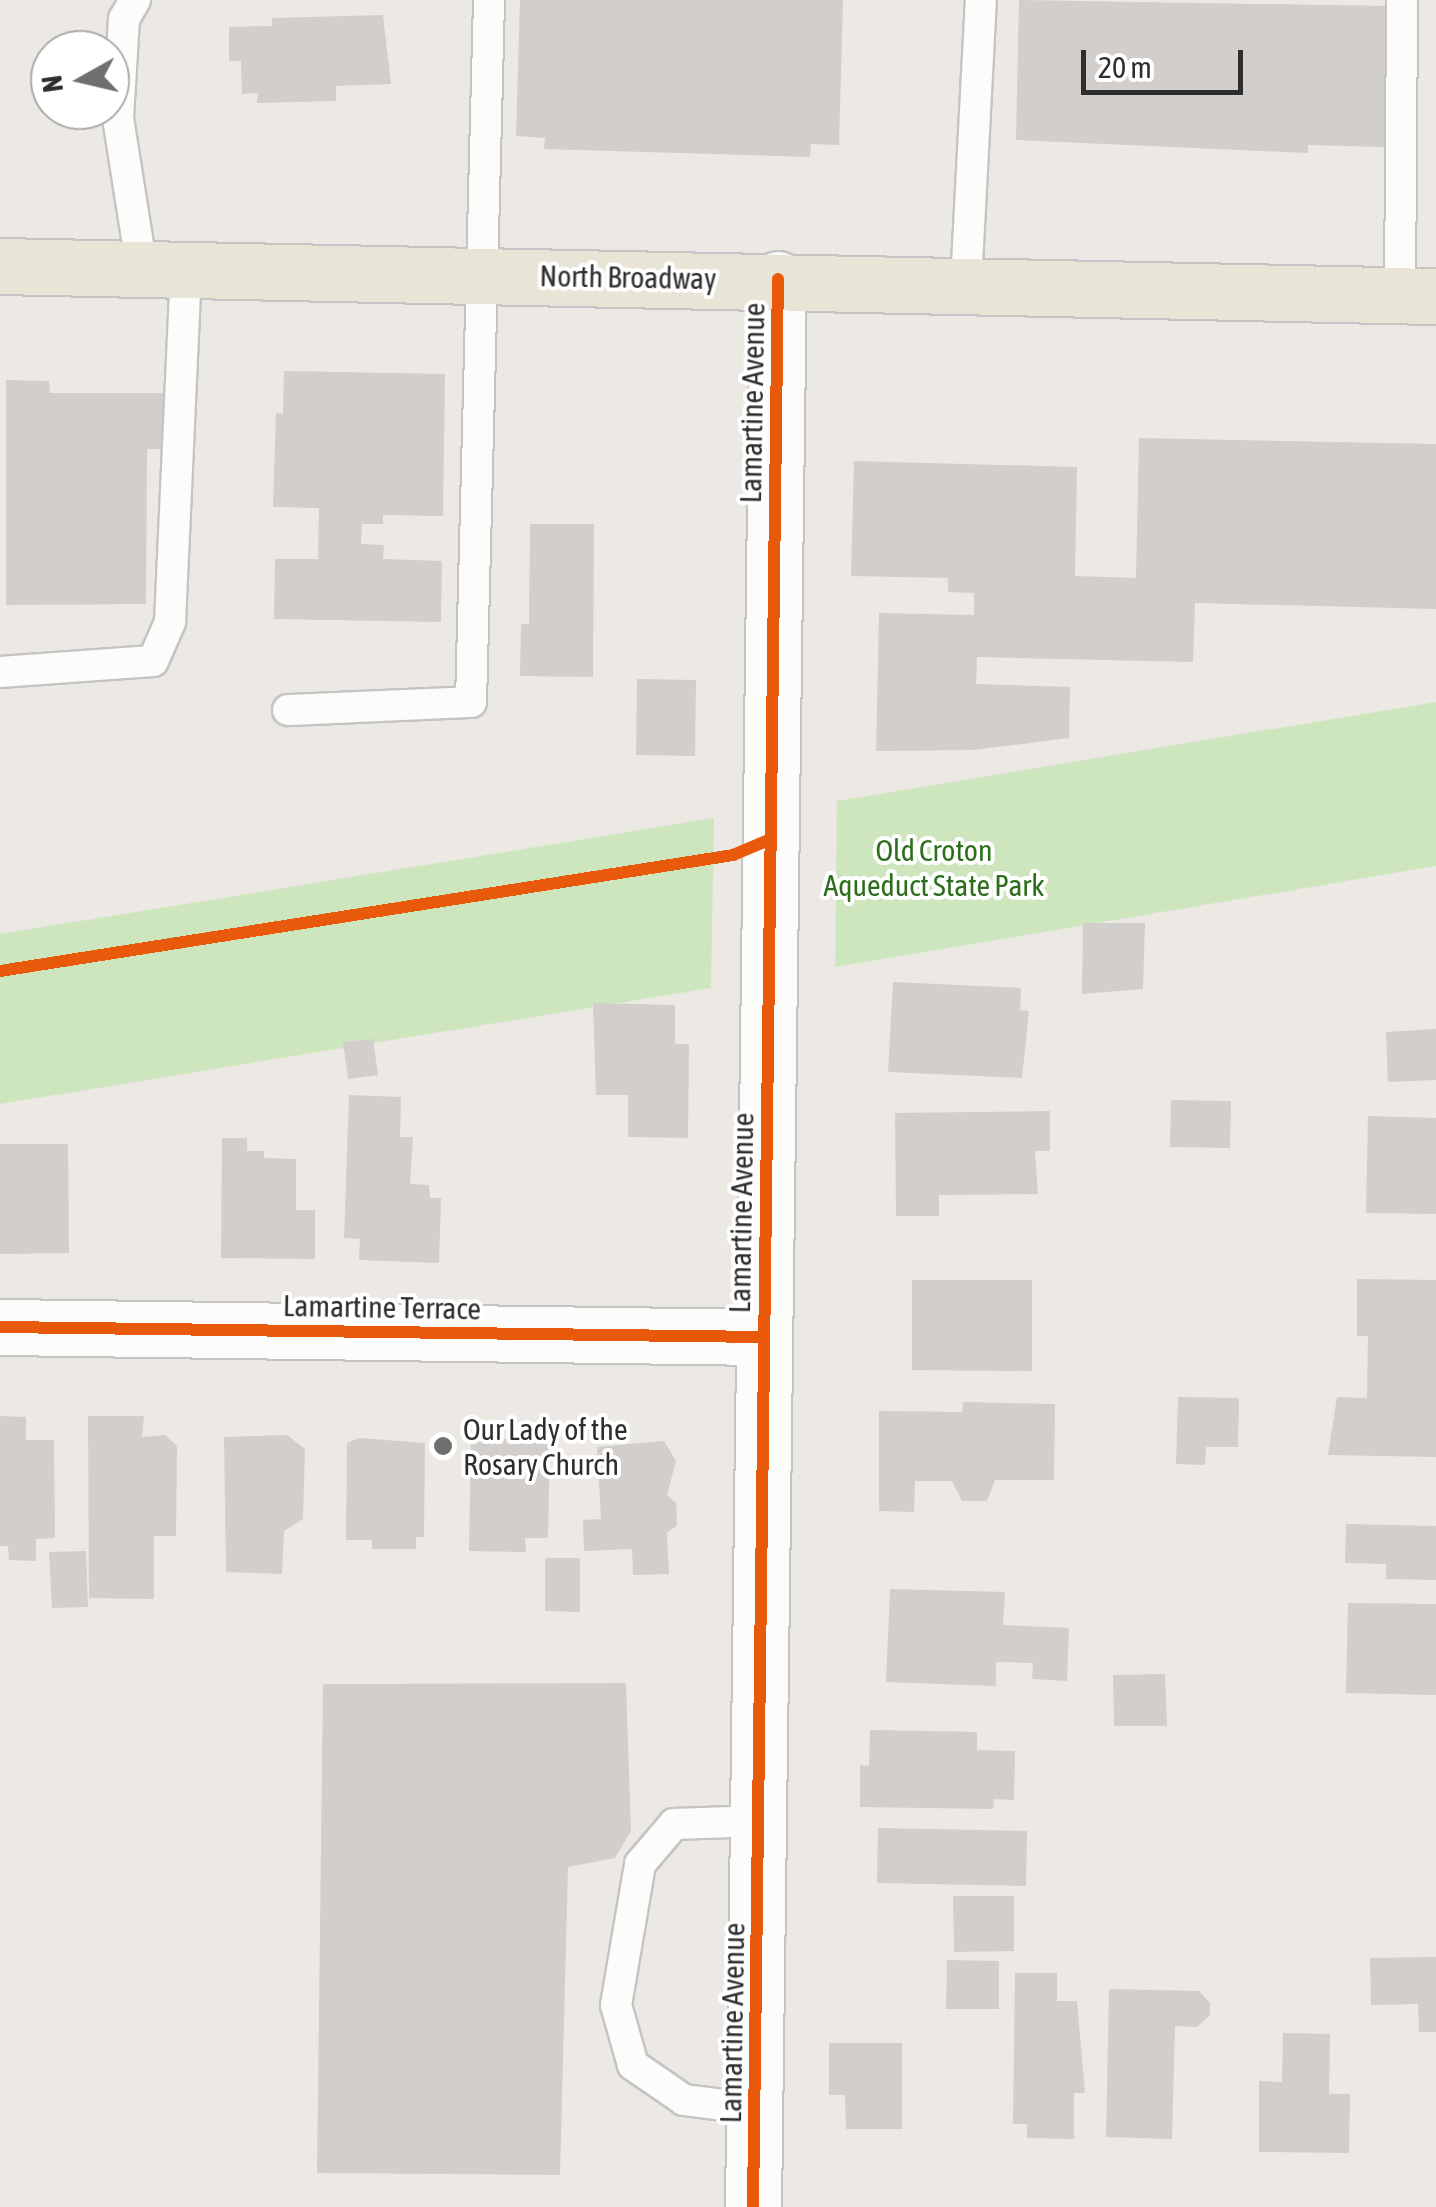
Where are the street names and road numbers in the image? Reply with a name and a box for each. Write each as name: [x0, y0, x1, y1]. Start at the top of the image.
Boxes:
street label: North Broadway: [539, 257, 717, 297]
street label: Lamartine Avenue: [732, 302, 772, 504]
street label: Lamartine Avenue: [721, 1112, 761, 1314]
street label: Lamartine Terrace: [283, 1287, 481, 1327]
street label: Lamartine Avenue: [712, 1922, 752, 2124]

